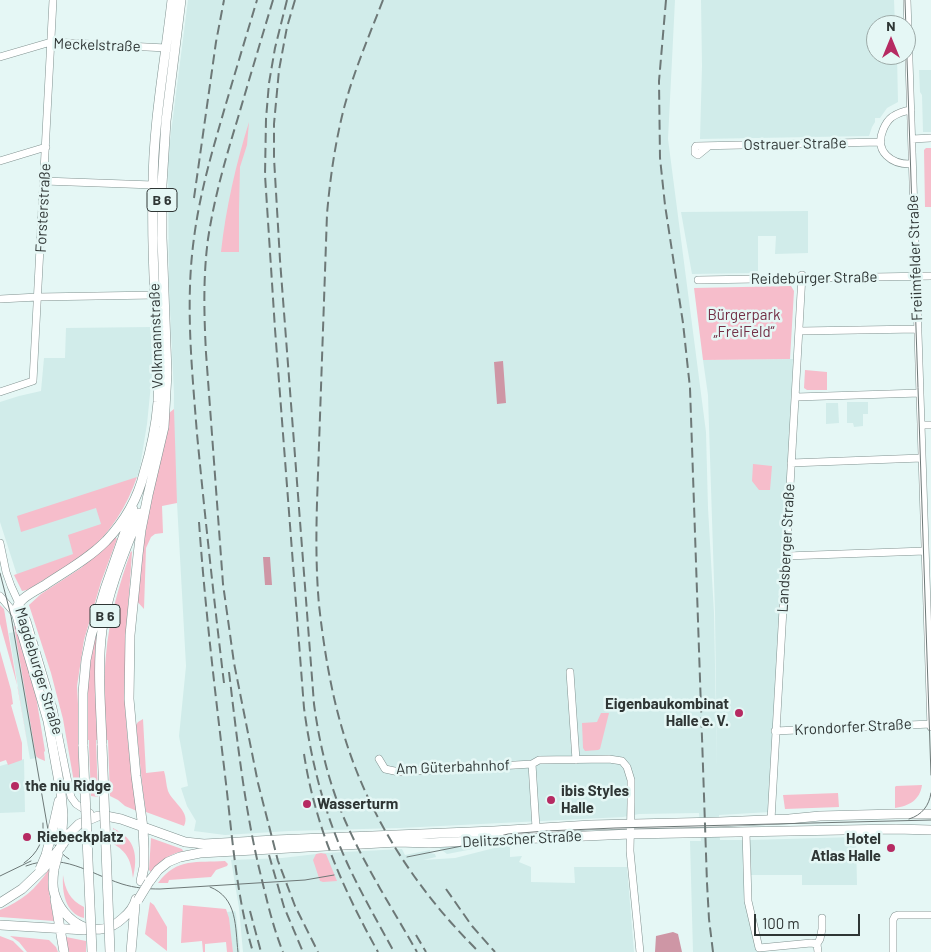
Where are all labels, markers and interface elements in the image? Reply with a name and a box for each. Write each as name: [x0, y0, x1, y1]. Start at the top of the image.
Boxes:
north arrow: [866, 15, 916, 65]
text: N: [886, 17, 896, 34]
street label: Meckelstraße: [53, 34, 141, 56]
street label: Ostrauer Straße: [743, 134, 847, 154]
street label: Forsterstraße: [32, 163, 54, 253]
road number: B 6: [147, 188, 177, 212]
street label: Freiimfelder Straße: [904, 195, 926, 321]
street label: Reideburger Straße: [750, 268, 878, 288]
street label: Volkmannstraße: [145, 283, 167, 389]
park label: Bürgerpark „FreiFeld“: [708, 306, 780, 341]
street label: Landsberger Straße: [774, 483, 798, 613]
road number: B 6: [90, 604, 120, 628]
street label: Magdeburger Straße: [11, 605, 67, 737]
place label: Eigenbaukombinat Halle e. V.: [605, 695, 729, 730]
marker: Eigenbaukombinat Halle e. V.: [733, 707, 745, 719]
street label: Krondorfer Straße: [794, 715, 912, 739]
street label: Am Güterbahnhof: [396, 756, 510, 778]
place label: the niu Ridge: [25, 777, 111, 795]
marker: the niu Ridge: [9, 780, 21, 792]
place label: ibis Styles Halle: [561, 782, 629, 817]
marker: ibis Styles Halle: [545, 794, 557, 806]
place label: Wasserturm: [317, 795, 398, 813]
marker: Wasserturm: [301, 798, 313, 810]
street label: Delitzscher Straße: [462, 827, 582, 851]
place label: Riebeckplatz: [37, 828, 123, 846]
place label: Hotel Atlas Halle: [811, 830, 881, 865]
marker: Riebeckplatz: [21, 831, 33, 843]
marker: Hotel Atlas Halle: [885, 842, 897, 854]
scale bar: [756, 904, 862, 936]
text: 100 m: [762, 914, 800, 932]

